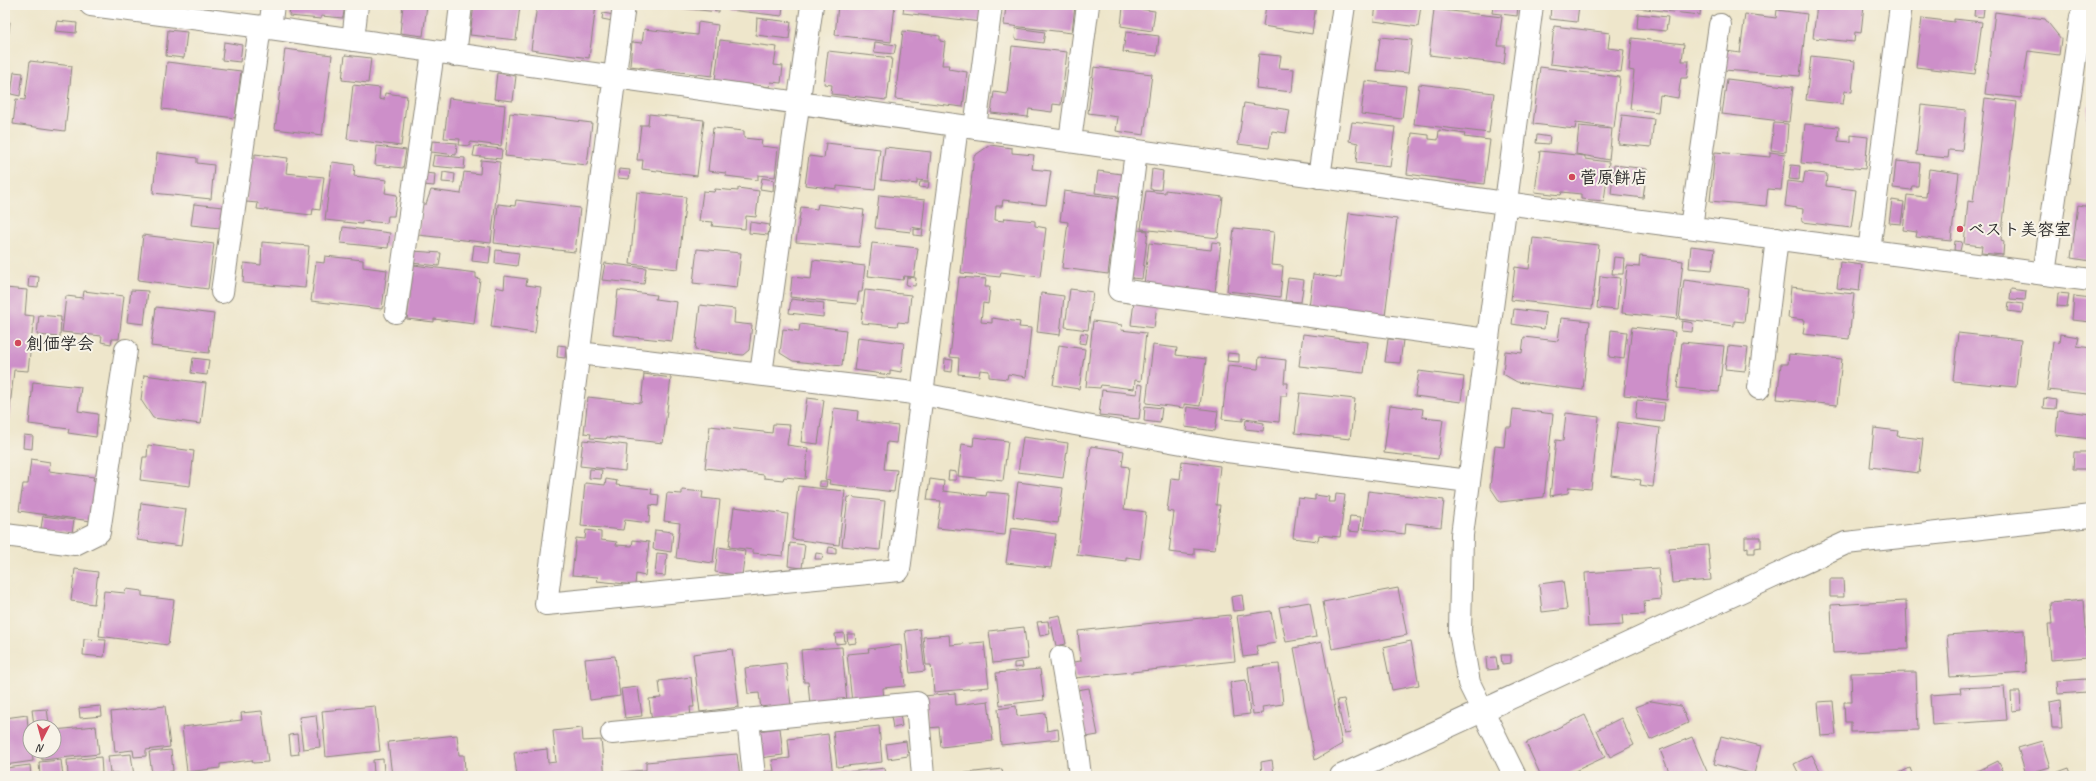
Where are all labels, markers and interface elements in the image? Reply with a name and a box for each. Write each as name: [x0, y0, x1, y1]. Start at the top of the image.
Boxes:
place label: 菅原餅店: [1580, 167, 1648, 188]
marker: 菅原餅店: [1567, 172, 1577, 182]
place label: ベスト美容室: [1968, 219, 2071, 240]
marker: ベスト美容室: [1955, 224, 1965, 234]
place label: 創価学会: [26, 333, 94, 354]
marker: 創価学会: [13, 338, 23, 348]
north arrow: [22, 719, 62, 759]
text: N: [35, 741, 45, 756]

